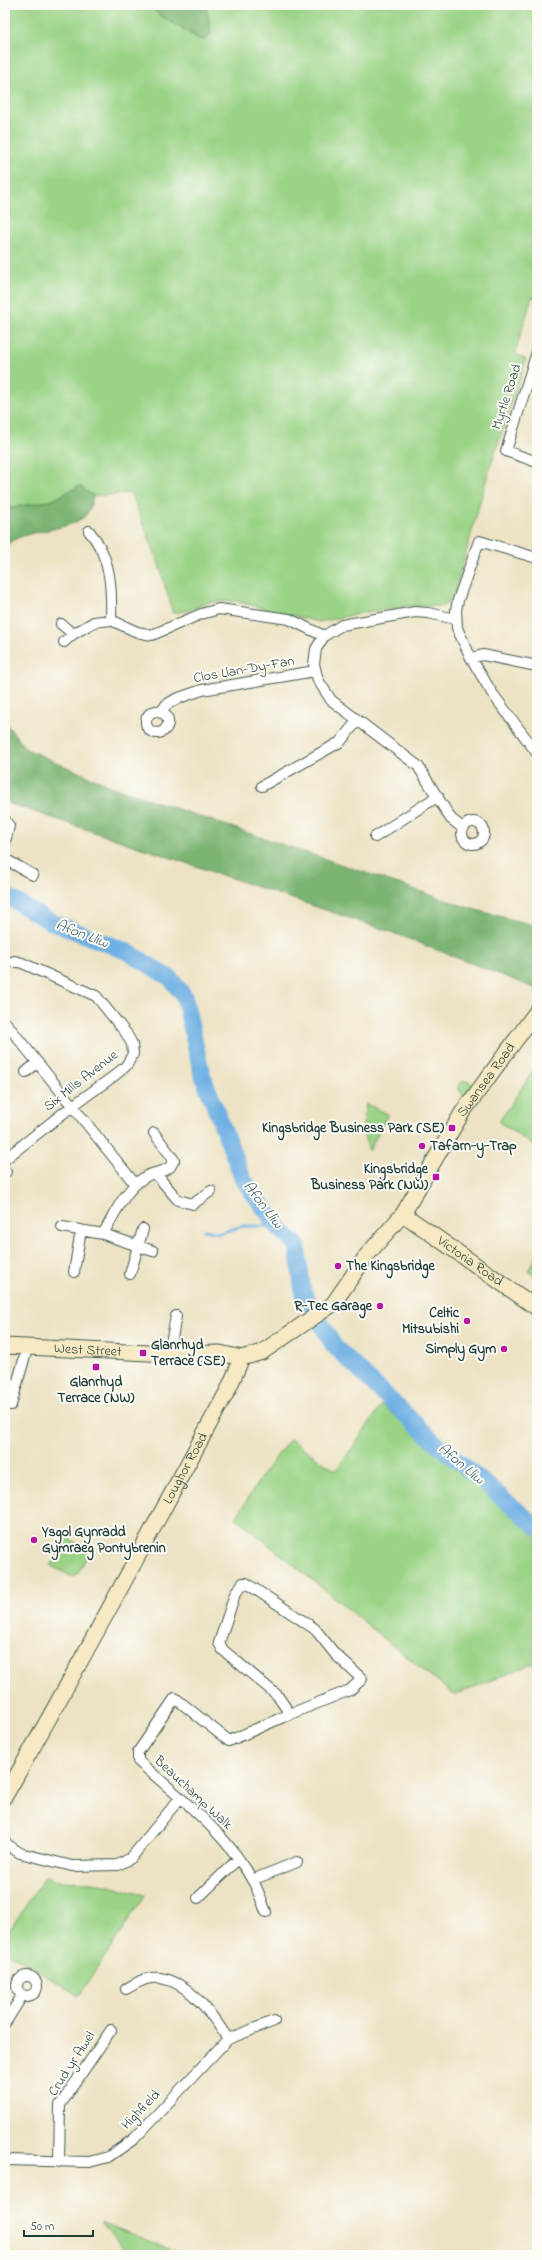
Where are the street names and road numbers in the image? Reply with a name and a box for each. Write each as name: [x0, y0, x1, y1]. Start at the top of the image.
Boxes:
street label: Myrtle Road: [487, 361, 528, 433]
street label: Clos Llan-Dy-Fan: [192, 651, 296, 690]
street label: Swansea Road: [452, 1038, 521, 1121]
street label: Six Mills Avenue: [39, 1045, 123, 1117]
street label: Victoria Road: [432, 1230, 508, 1292]
street label: West Street: [54, 1338, 123, 1362]
street label: Loughor Road: [157, 1429, 213, 1508]
street label: Beauchamp Walk: [148, 1750, 238, 1836]
street label: Crud yr Awel: [43, 2027, 102, 2101]
street label: Highfield: [117, 2085, 166, 2135]

